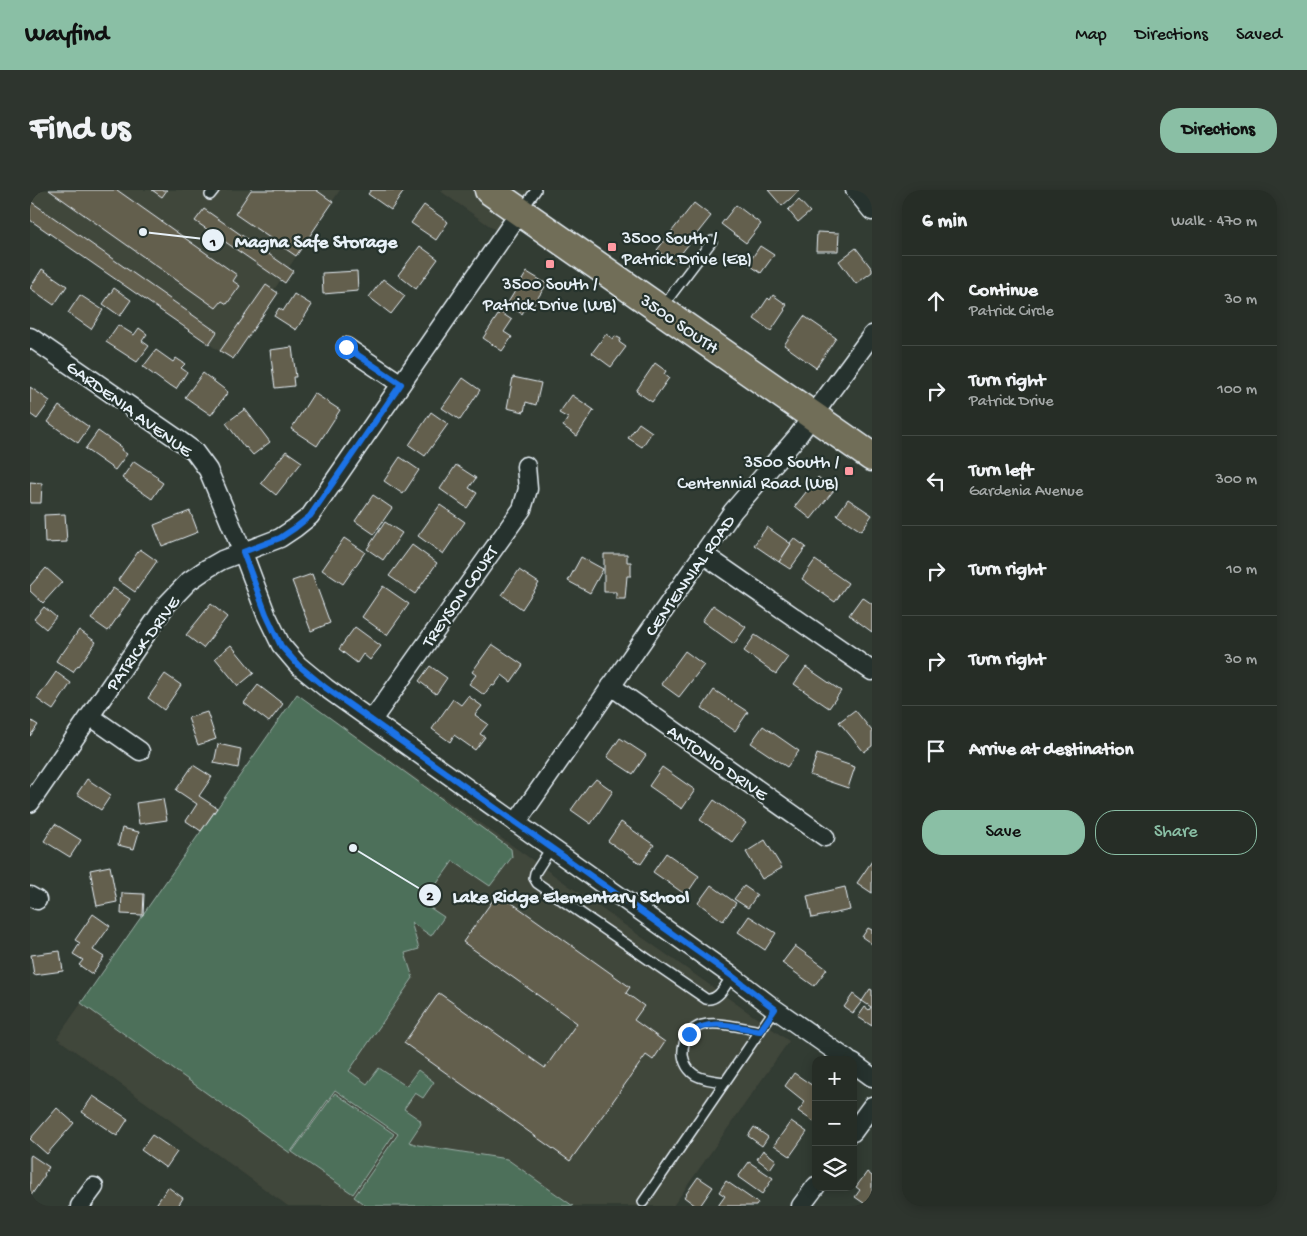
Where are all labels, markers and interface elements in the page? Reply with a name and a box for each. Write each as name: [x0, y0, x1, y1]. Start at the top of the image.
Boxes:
text: Wayfind: [25, 21, 109, 50]
text: Map: [1075, 25, 1107, 46]
text: Directions: [1135, 25, 1208, 46]
text: Saved: [1236, 25, 1282, 46]
button: Directions: [1160, 108, 1277, 153]
text: Find us: [30, 110, 130, 151]
text: 6 min: [922, 210, 967, 235]
text: Walk · 470 m: [1171, 213, 1257, 232]
callout: Magna Safe Storage: [200, 223, 408, 257]
place label: 3500 South / Patrick Drive (EB): [621, 229, 752, 271]
text: Magna Safe Storage: [235, 232, 398, 255]
text: 1: [209, 234, 216, 252]
marker: 3500 South / Patrick Drive (EB): [606, 241, 618, 253]
marker: 3500 South / Patrick Drive (WB): [544, 258, 556, 270]
place label: 3500 South / Patrick Drive (WB): [482, 275, 617, 317]
text: Continue: [969, 280, 1038, 303]
icon: ahead: [922, 287, 950, 315]
street label: 3500 SOUTH: [635, 290, 722, 360]
text: 30 m: [1224, 291, 1257, 310]
text: Patrick Circle: [969, 303, 1054, 322]
route start: [335, 336, 358, 359]
street label: GARDENIA AVENUE: [61, 357, 196, 463]
text: Turn right: [969, 370, 1045, 393]
icon: right: [922, 377, 950, 405]
text: 100 m: [1217, 381, 1257, 400]
text: Patrick Drive: [969, 393, 1054, 412]
place label: 3500 South / Centennial Road (WB): [677, 453, 840, 495]
text: Turn left: [969, 460, 1033, 483]
marker: 3500 South / Centennial Road (WB): [843, 465, 855, 477]
icon: left: [922, 467, 950, 495]
text: 300 m: [1215, 471, 1257, 490]
text: Gardenia Avenue: [969, 483, 1083, 502]
street label: CENTENNIAL ROAD: [641, 512, 741, 641]
street label: TREYSON COURT: [418, 542, 504, 653]
icon: right: [922, 557, 950, 585]
text: Turn right: [969, 559, 1045, 582]
text: 10 m: [1226, 561, 1257, 580]
street label: PATRICK DRIVE: [102, 592, 186, 697]
icon: right: [922, 647, 950, 675]
text: Turn right: [969, 649, 1045, 672]
text: 30 m: [1224, 651, 1257, 670]
street label: ANTONIO DRIVE: [662, 722, 772, 807]
icon: arrive: [922, 737, 950, 765]
text: Arrive at destination: [969, 739, 1133, 762]
button: Save: [922, 810, 1085, 855]
button: Share: [1095, 810, 1257, 855]
callout: Lake Ridge Elementary School: [417, 878, 699, 912]
text: Lake Ridge Elementary School: [452, 887, 690, 910]
text: 2: [426, 888, 434, 906]
route end: [678, 1023, 701, 1046]
map controls: [812, 1056, 857, 1191]
button: +: [812, 1056, 857, 1101]
button: −: [812, 1101, 857, 1146]
button: layers: [812, 1146, 857, 1191]

